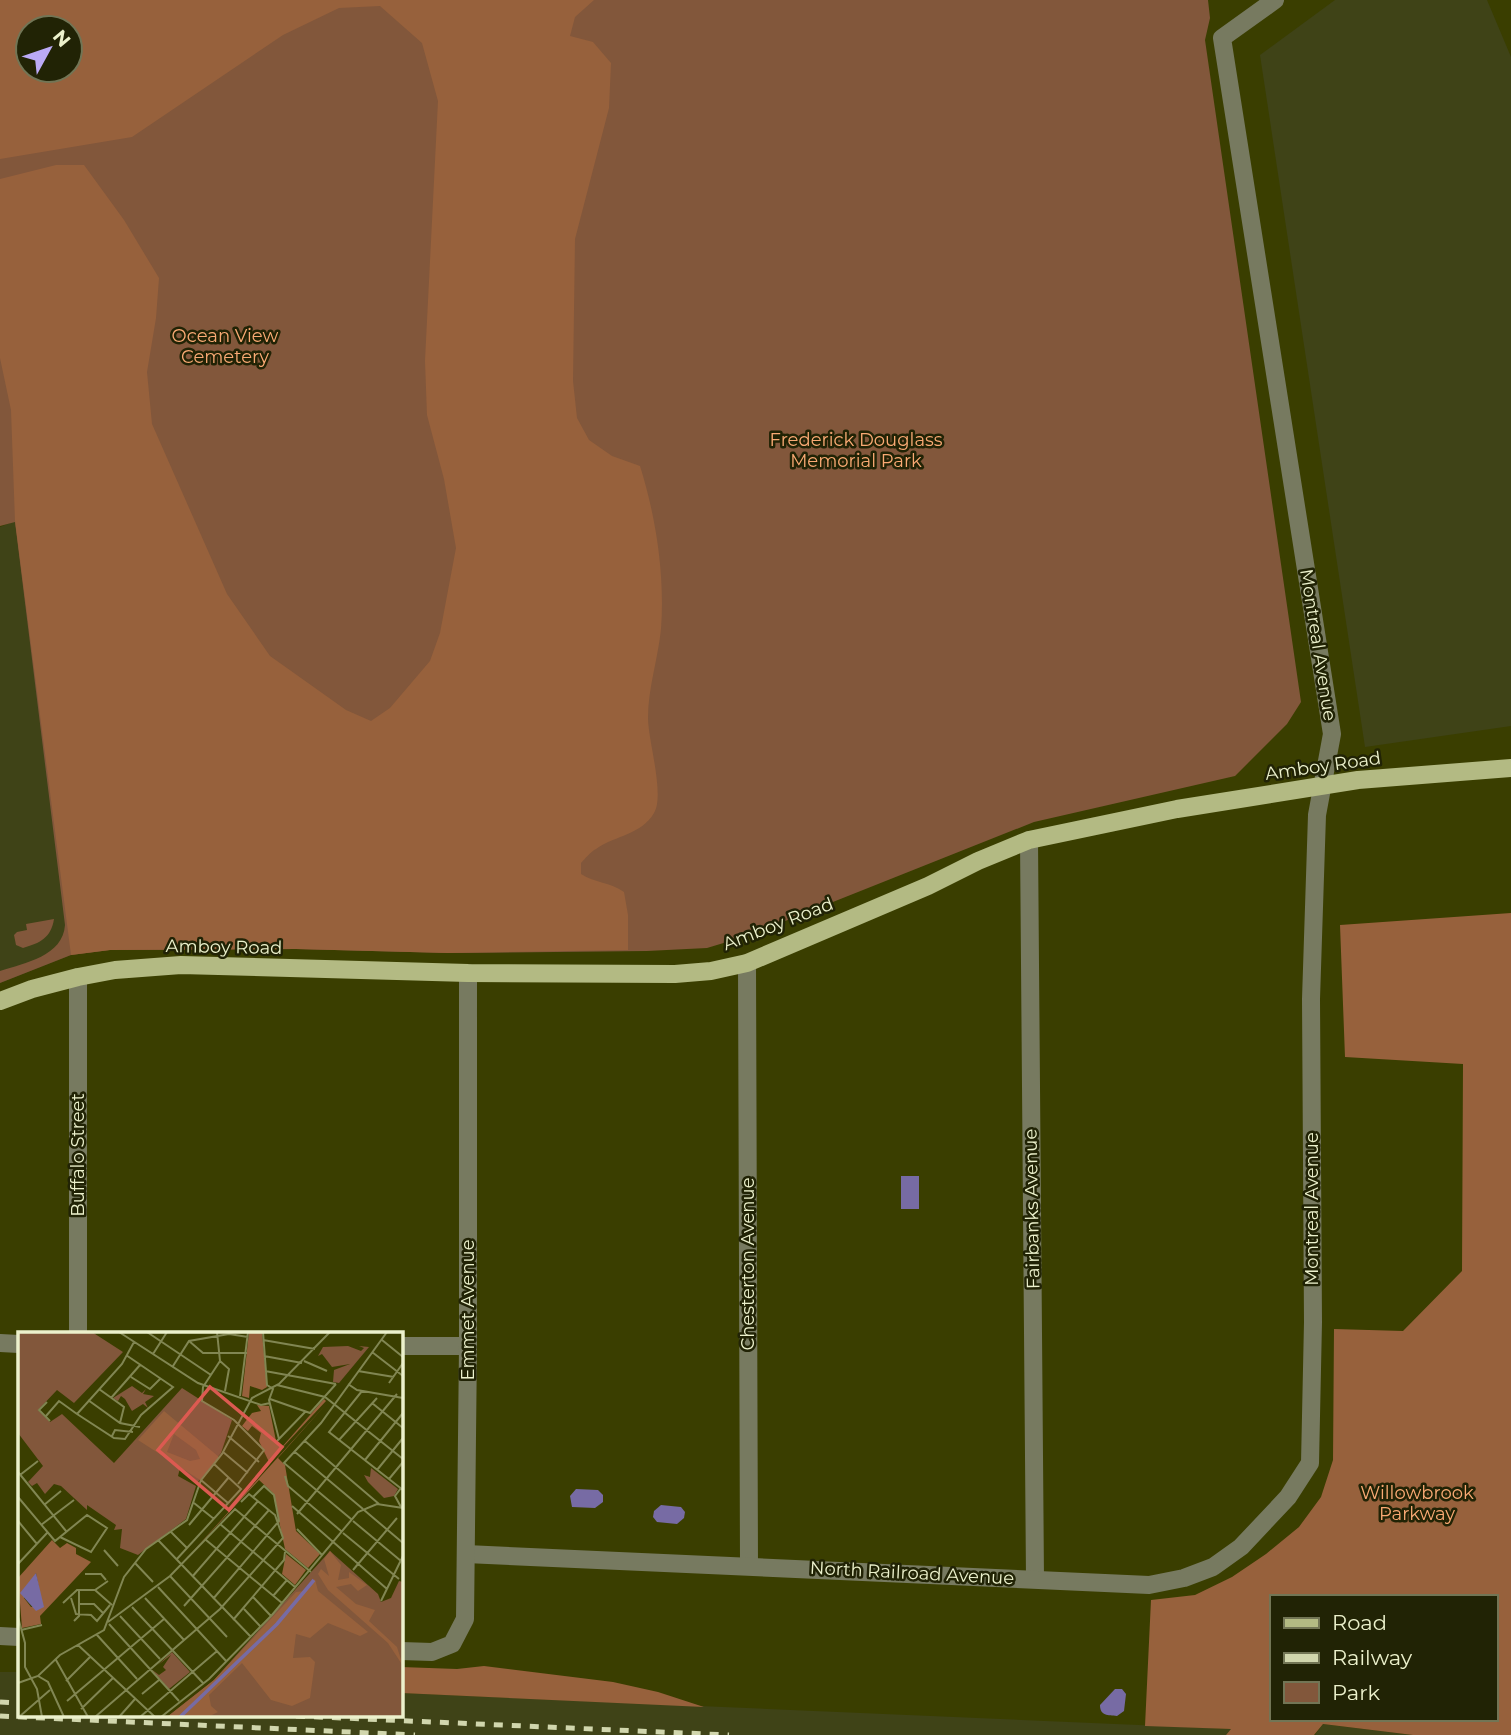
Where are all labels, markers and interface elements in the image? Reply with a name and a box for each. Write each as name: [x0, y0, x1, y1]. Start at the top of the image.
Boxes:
north arrow: [14, 14, 84, 84]
text: N: [48, 25, 75, 52]
park label: Ocean View Cemetery: [172, 325, 279, 368]
park label: Frederick Douglass Memorial Park: [769, 429, 943, 472]
street label: Montreal Avenue: [1295, 567, 1341, 723]
street label: Amboy Road: [1264, 747, 1382, 785]
street label: Amboy Road: [720, 893, 836, 955]
street label: Amboy Road: [165, 935, 283, 959]
street label: Buffalo Street: [67, 1093, 89, 1217]
street label: Fairbanks Avenue: [1020, 1128, 1044, 1289]
street label: Montreal Avenue: [1301, 1132, 1323, 1286]
street label: Chesterton Avenue: [737, 1177, 759, 1350]
street label: Emmet Avenue: [457, 1239, 479, 1381]
inset map: [18, 1332, 402, 1718]
park label: Willowbrook Parkway: [1360, 1482, 1474, 1525]
street label: North Railroad Avenue: [809, 1557, 1015, 1589]
legend: [1270, 1595, 1497, 1721]
text: Road: [1332, 1610, 1387, 1635]
text: Railway: [1332, 1645, 1413, 1670]
text: Park: [1332, 1680, 1380, 1705]

